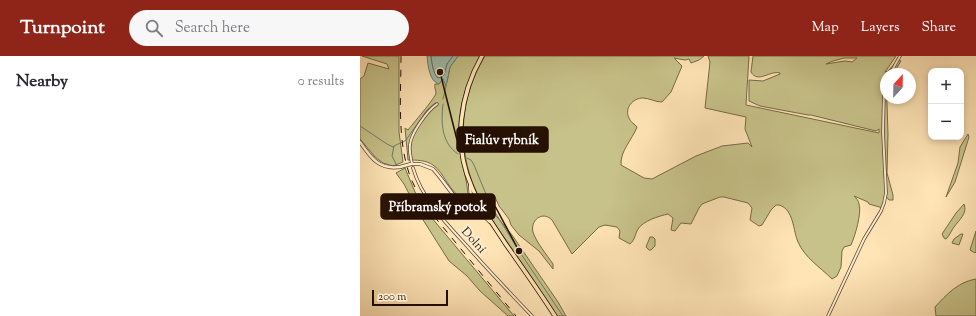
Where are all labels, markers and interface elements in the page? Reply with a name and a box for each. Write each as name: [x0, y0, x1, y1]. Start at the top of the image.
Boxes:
search box: [129, 10, 409, 46]
text: Turnpoint: [20, 15, 105, 42]
icon: search: [143, 17, 165, 39]
text: Search here: [175, 18, 250, 39]
text: Map: [812, 18, 839, 38]
text: Layers: [861, 18, 899, 38]
text: Share: [921, 18, 956, 38]
north arrow: [880, 68, 916, 104]
map controls: [928, 68, 964, 140]
button: +: [928, 68, 964, 104]
text: Nearby: [16, 70, 68, 94]
text: 0 results: [298, 73, 344, 91]
button: −: [928, 104, 964, 140]
callout: Fialúv rybník: [457, 127, 548, 152]
text: Fialúv rybník: [465, 132, 540, 150]
callout: Příbramský potok: [381, 194, 495, 219]
text: Příbramský potok: [389, 199, 488, 217]
street label: Dolní: [457, 224, 490, 258]
scale bar: [372, 288, 448, 307]
text: 200 m: [378, 289, 406, 305]

